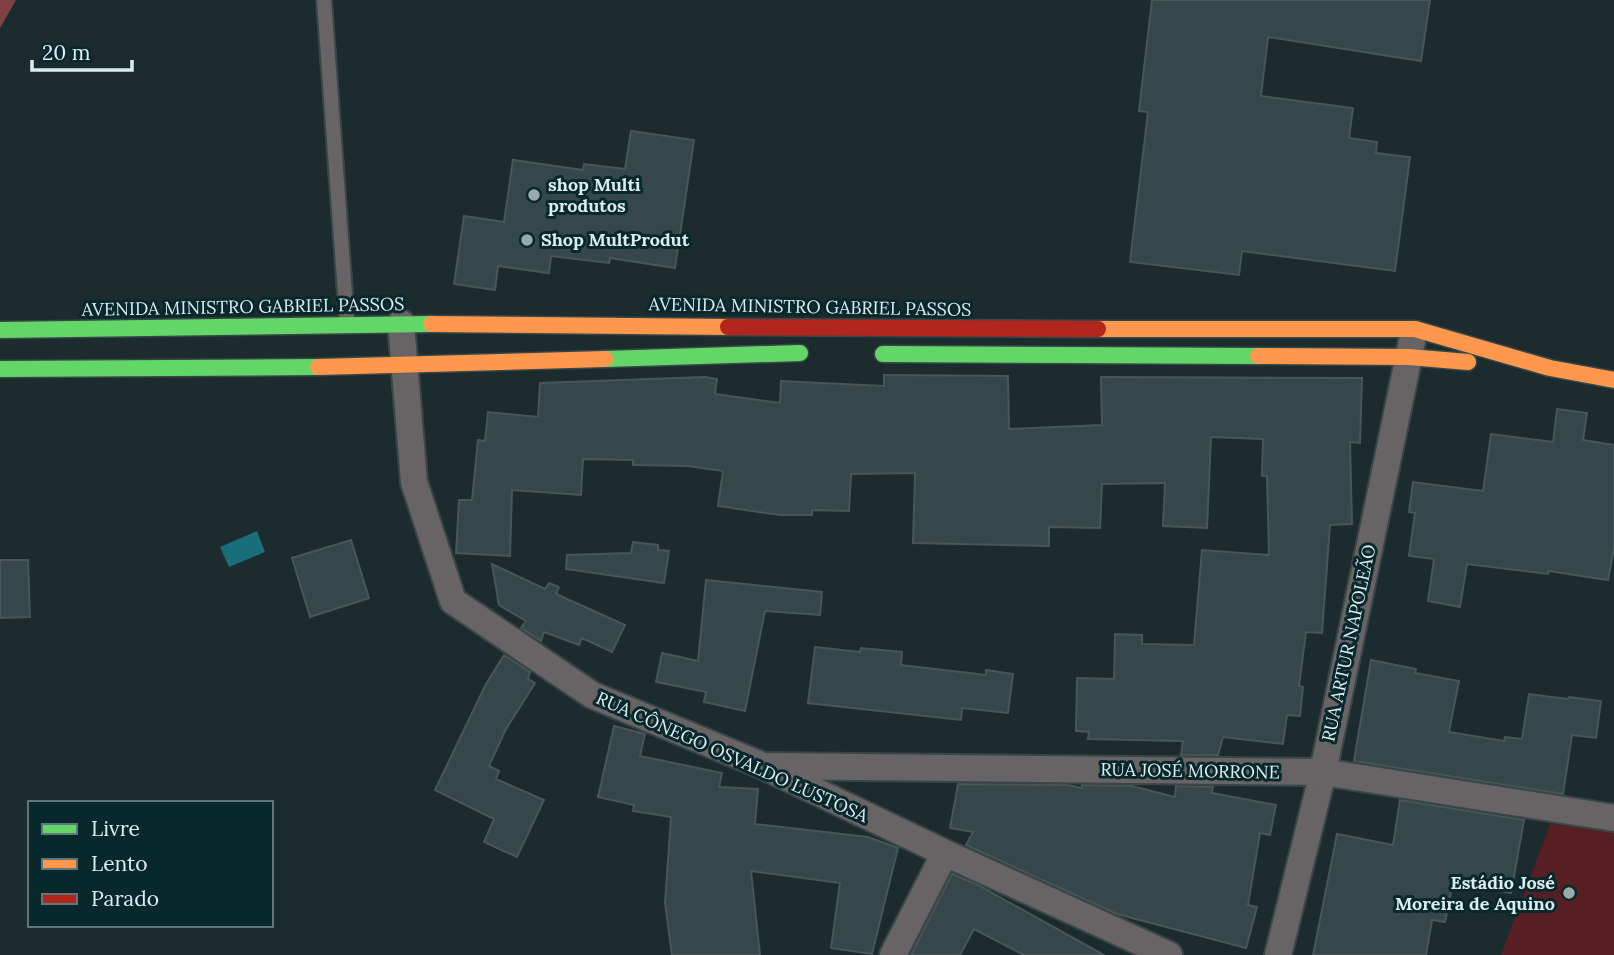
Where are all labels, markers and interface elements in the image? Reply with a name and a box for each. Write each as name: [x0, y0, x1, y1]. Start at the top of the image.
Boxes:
scale bar: [32, 28, 131, 72]
text: 20 m: [42, 39, 91, 66]
place label: shop Multi produtos: [548, 173, 641, 217]
marker: shop Multi produtos: [526, 187, 542, 203]
place label: Shop MultProdut: [541, 228, 690, 251]
marker: Shop MultProdut: [519, 232, 535, 248]
street label: AVENIDA MINISTRO GABRIEL PASSOS: [80, 292, 405, 321]
street label: AVENIDA MINISTRO GABRIEL PASSOS: [647, 292, 972, 321]
street label: RUA ARTUR NAPOLEÃO: [1316, 542, 1381, 744]
street label: RUA CÔNEGO OSVALDO LUSTOSA: [593, 686, 872, 827]
street label: RUA JOSÉ MORRONE: [1100, 757, 1280, 784]
legend: [28, 801, 273, 927]
text: Livre: [91, 815, 140, 842]
text: Lento: [91, 850, 148, 877]
place label: Estádio José Moreira de Aquino: [1395, 871, 1555, 915]
text: Parado: [91, 885, 159, 912]
marker: Estádio José Moreira de Aquino: [1561, 885, 1577, 901]

